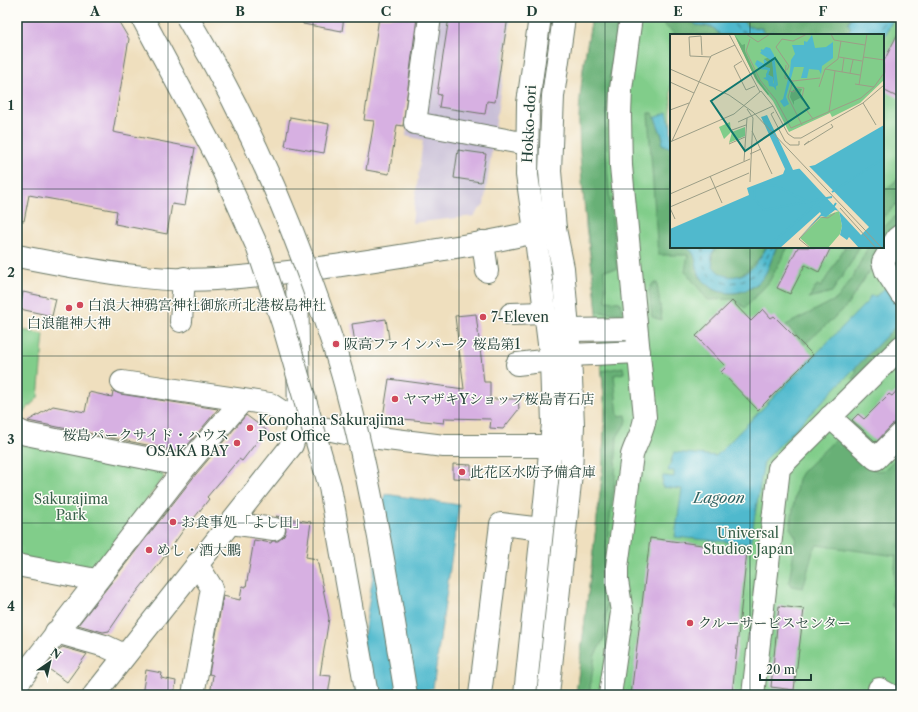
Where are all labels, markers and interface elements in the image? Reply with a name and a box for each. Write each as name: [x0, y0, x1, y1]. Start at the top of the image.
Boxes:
text: A: [89, 3, 101, 19]
text: B: [235, 3, 245, 19]
text: C: [381, 3, 391, 19]
text: D: [526, 3, 538, 19]
text: E: [673, 3, 683, 19]
text: F: [819, 3, 828, 19]
inset map: [670, 34, 884, 248]
street label: Hokko-dori: [518, 85, 540, 163]
text: 1: [8, 97, 14, 113]
text: 2: [7, 264, 15, 280]
place label: 白浪大神鴉宮神社御旅所北港桜島神社: [88, 296, 326, 314]
marker: 白浪大神鴉宮神社御旅所北港桜島神社: [75, 300, 85, 310]
marker: 白浪龍神大神: [64, 303, 74, 313]
place label: 7-Eleven: [491, 308, 549, 326]
marker: 7-Eleven: [478, 312, 488, 322]
place label: 白浪龍神大神: [27, 314, 111, 332]
place label: 阪高ファインパーク 桜島第1: [344, 335, 520, 353]
marker: 阪高ファインパーク 桜島第1: [331, 339, 341, 349]
place label: ヤマザキYショップ桜島青石店: [403, 390, 595, 408]
marker: ヤマザキYショップ桜島青石店: [390, 394, 400, 404]
place label: Konohana Sakurajima Post Office: [258, 411, 405, 445]
marker: Konohana Sakurajima Post Office: [245, 423, 255, 433]
place label: 桜島パークサイド・ハウス OSAKA BAY: [62, 426, 230, 460]
text: 3: [7, 431, 15, 447]
marker: 桜島パークサイド・ハウス OSAKA BAY: [232, 438, 242, 448]
place label: 此花区水防予備倉庫: [470, 463, 596, 481]
marker: 此花区水防予備倉庫: [457, 467, 467, 477]
water label: Lagoon: [692, 488, 745, 507]
park label: Sakurajima Park: [34, 490, 109, 524]
place label: お食事処「よし田」: [181, 513, 307, 531]
marker: お食事処「よし田」: [168, 517, 178, 527]
park label: Universal Studios Japan: [703, 524, 793, 558]
place label: めし・酒大鵬: [157, 541, 241, 559]
marker: めし・酒大鵬: [144, 545, 154, 555]
text: 4: [7, 598, 15, 614]
place label: クルーサービスセンター: [698, 614, 851, 632]
marker: クルーサービスセンター: [685, 618, 695, 628]
north arrow: [30, 642, 70, 682]
text: N: [48, 645, 64, 662]
scale bar: [760, 656, 811, 682]
text: 20 m: [766, 662, 795, 677]

